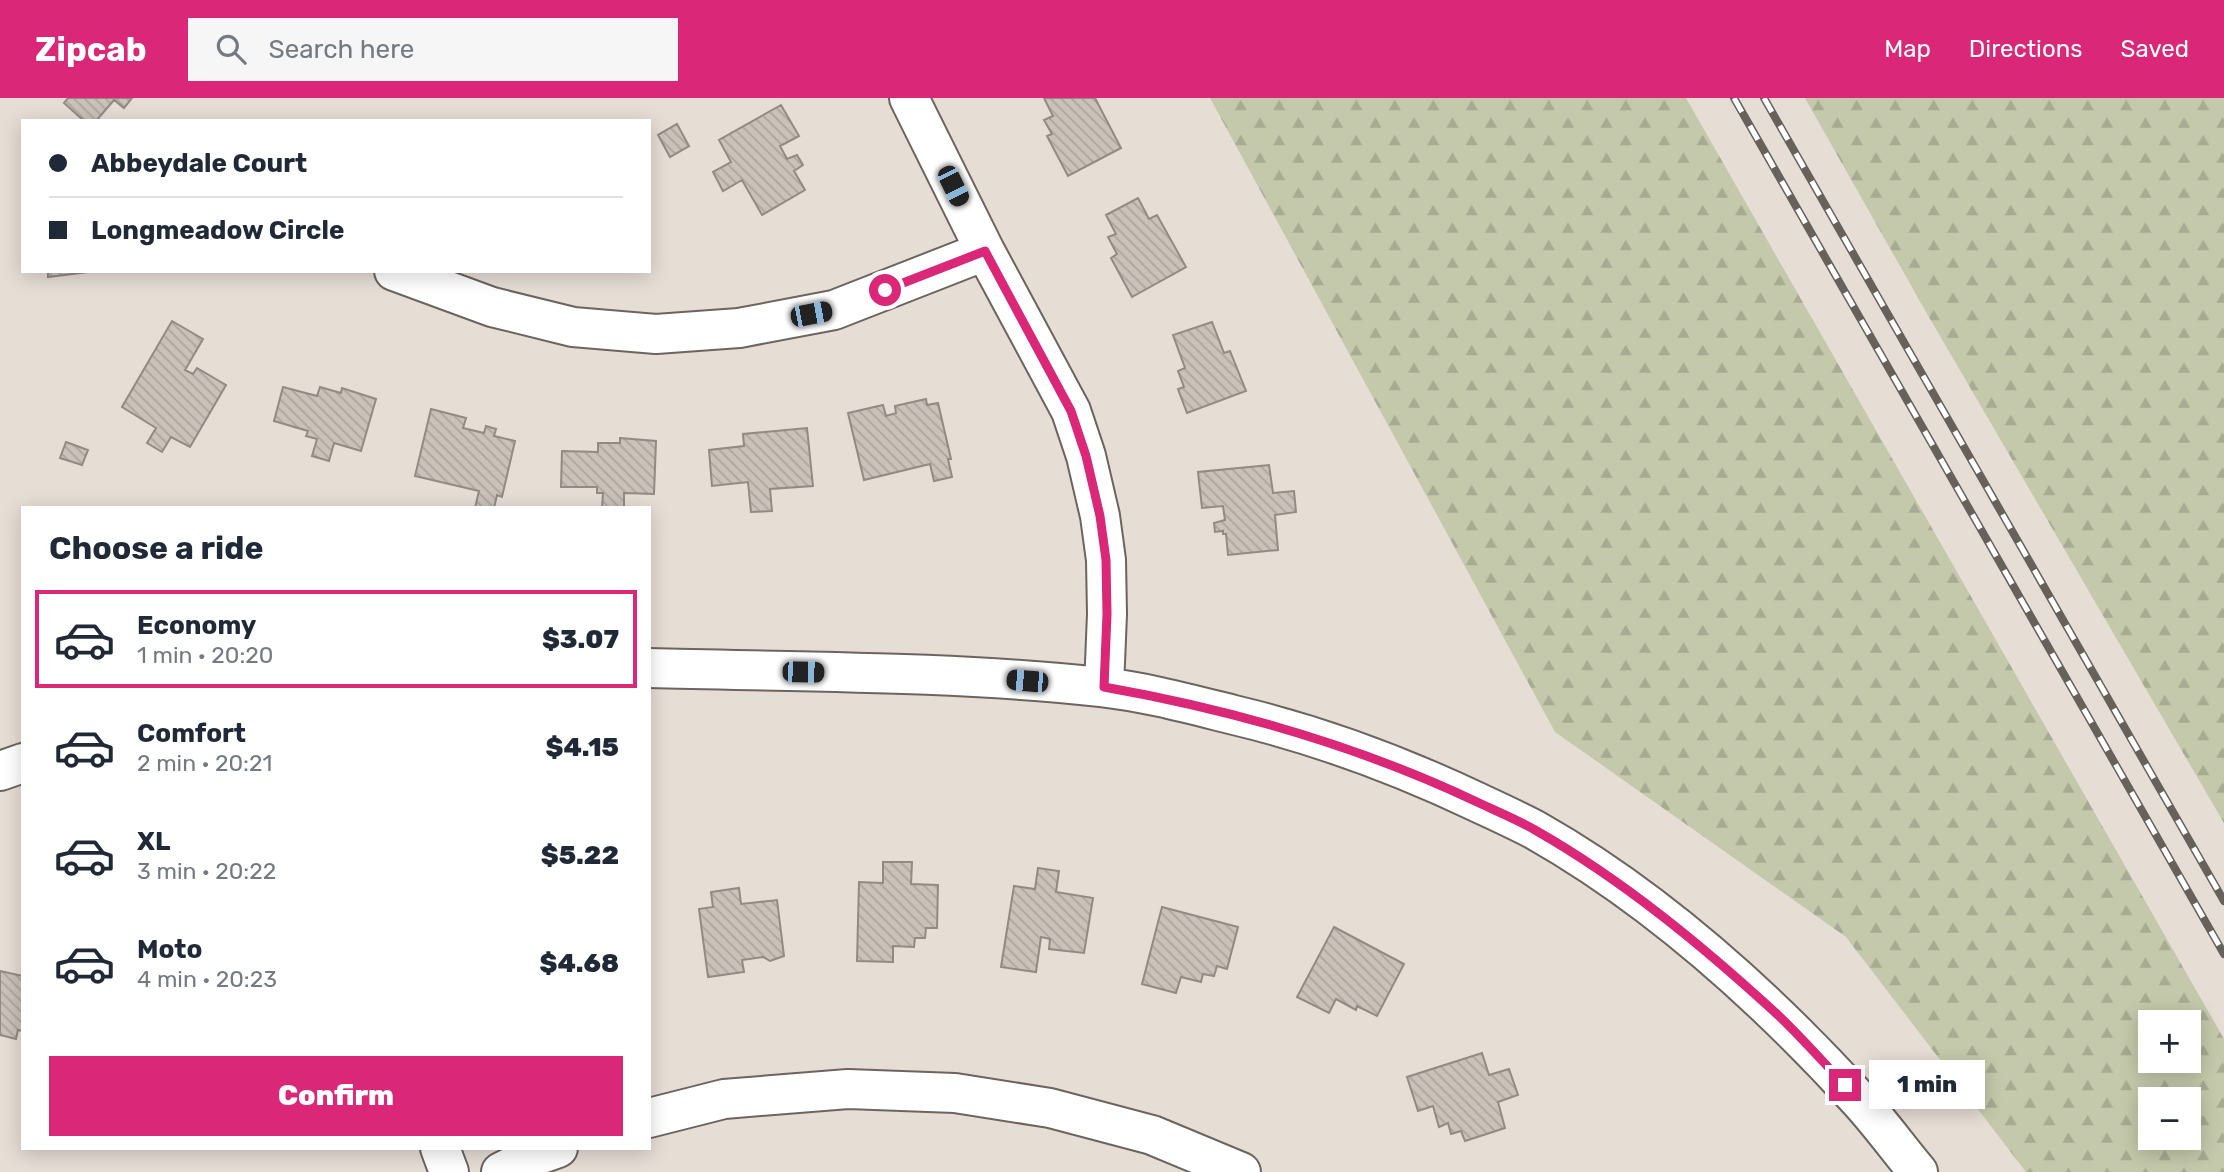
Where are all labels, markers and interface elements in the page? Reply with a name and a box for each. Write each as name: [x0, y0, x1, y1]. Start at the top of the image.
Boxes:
search box: [188, 18, 678, 81]
text: Zipcab: [35, 30, 146, 69]
icon: search: [212, 30, 250, 68]
text: Search here: [268, 34, 414, 65]
text: Map: [1884, 35, 1931, 63]
text: Directions: [1969, 35, 2082, 63]
text: Saved: [2120, 35, 2189, 63]
text: Abbeydale Court: [91, 148, 307, 179]
car: [935, 163, 972, 209]
text: Longmeadow Circle: [91, 215, 344, 246]
route start: [869, 274, 901, 306]
car: [789, 300, 834, 328]
text: Choose a ride: [49, 529, 263, 567]
icon: car: [53, 608, 116, 671]
text: Economy: [137, 610, 256, 641]
text: $3.07: [542, 624, 619, 655]
text: 1 min · 20:20: [137, 641, 273, 669]
car: [782, 661, 825, 683]
car: [1006, 669, 1049, 693]
icon: car: [53, 716, 116, 779]
text: Comfort: [137, 718, 246, 749]
text: $4.15: [546, 732, 619, 763]
text: 2 min · 20:21: [137, 749, 272, 777]
icon: car: [53, 824, 116, 887]
text: XL: [137, 826, 170, 857]
text: $5.22: [541, 840, 619, 871]
text: 3 min · 20:22: [137, 857, 276, 885]
icon: car: [53, 932, 116, 995]
text: Moto: [137, 934, 202, 965]
text: $4.68: [540, 948, 619, 979]
text: 4 min · 20:23: [137, 965, 277, 993]
map controls: [2138, 1010, 2201, 1150]
button: +: [2138, 1010, 2201, 1073]
button: Confirm: [49, 1056, 623, 1136]
callout: 1 min: [1870, 1060, 1985, 1110]
route end: [1829, 1069, 1861, 1101]
text: 1 min: [1897, 1070, 1957, 1098]
button: −: [2138, 1087, 2201, 1150]

